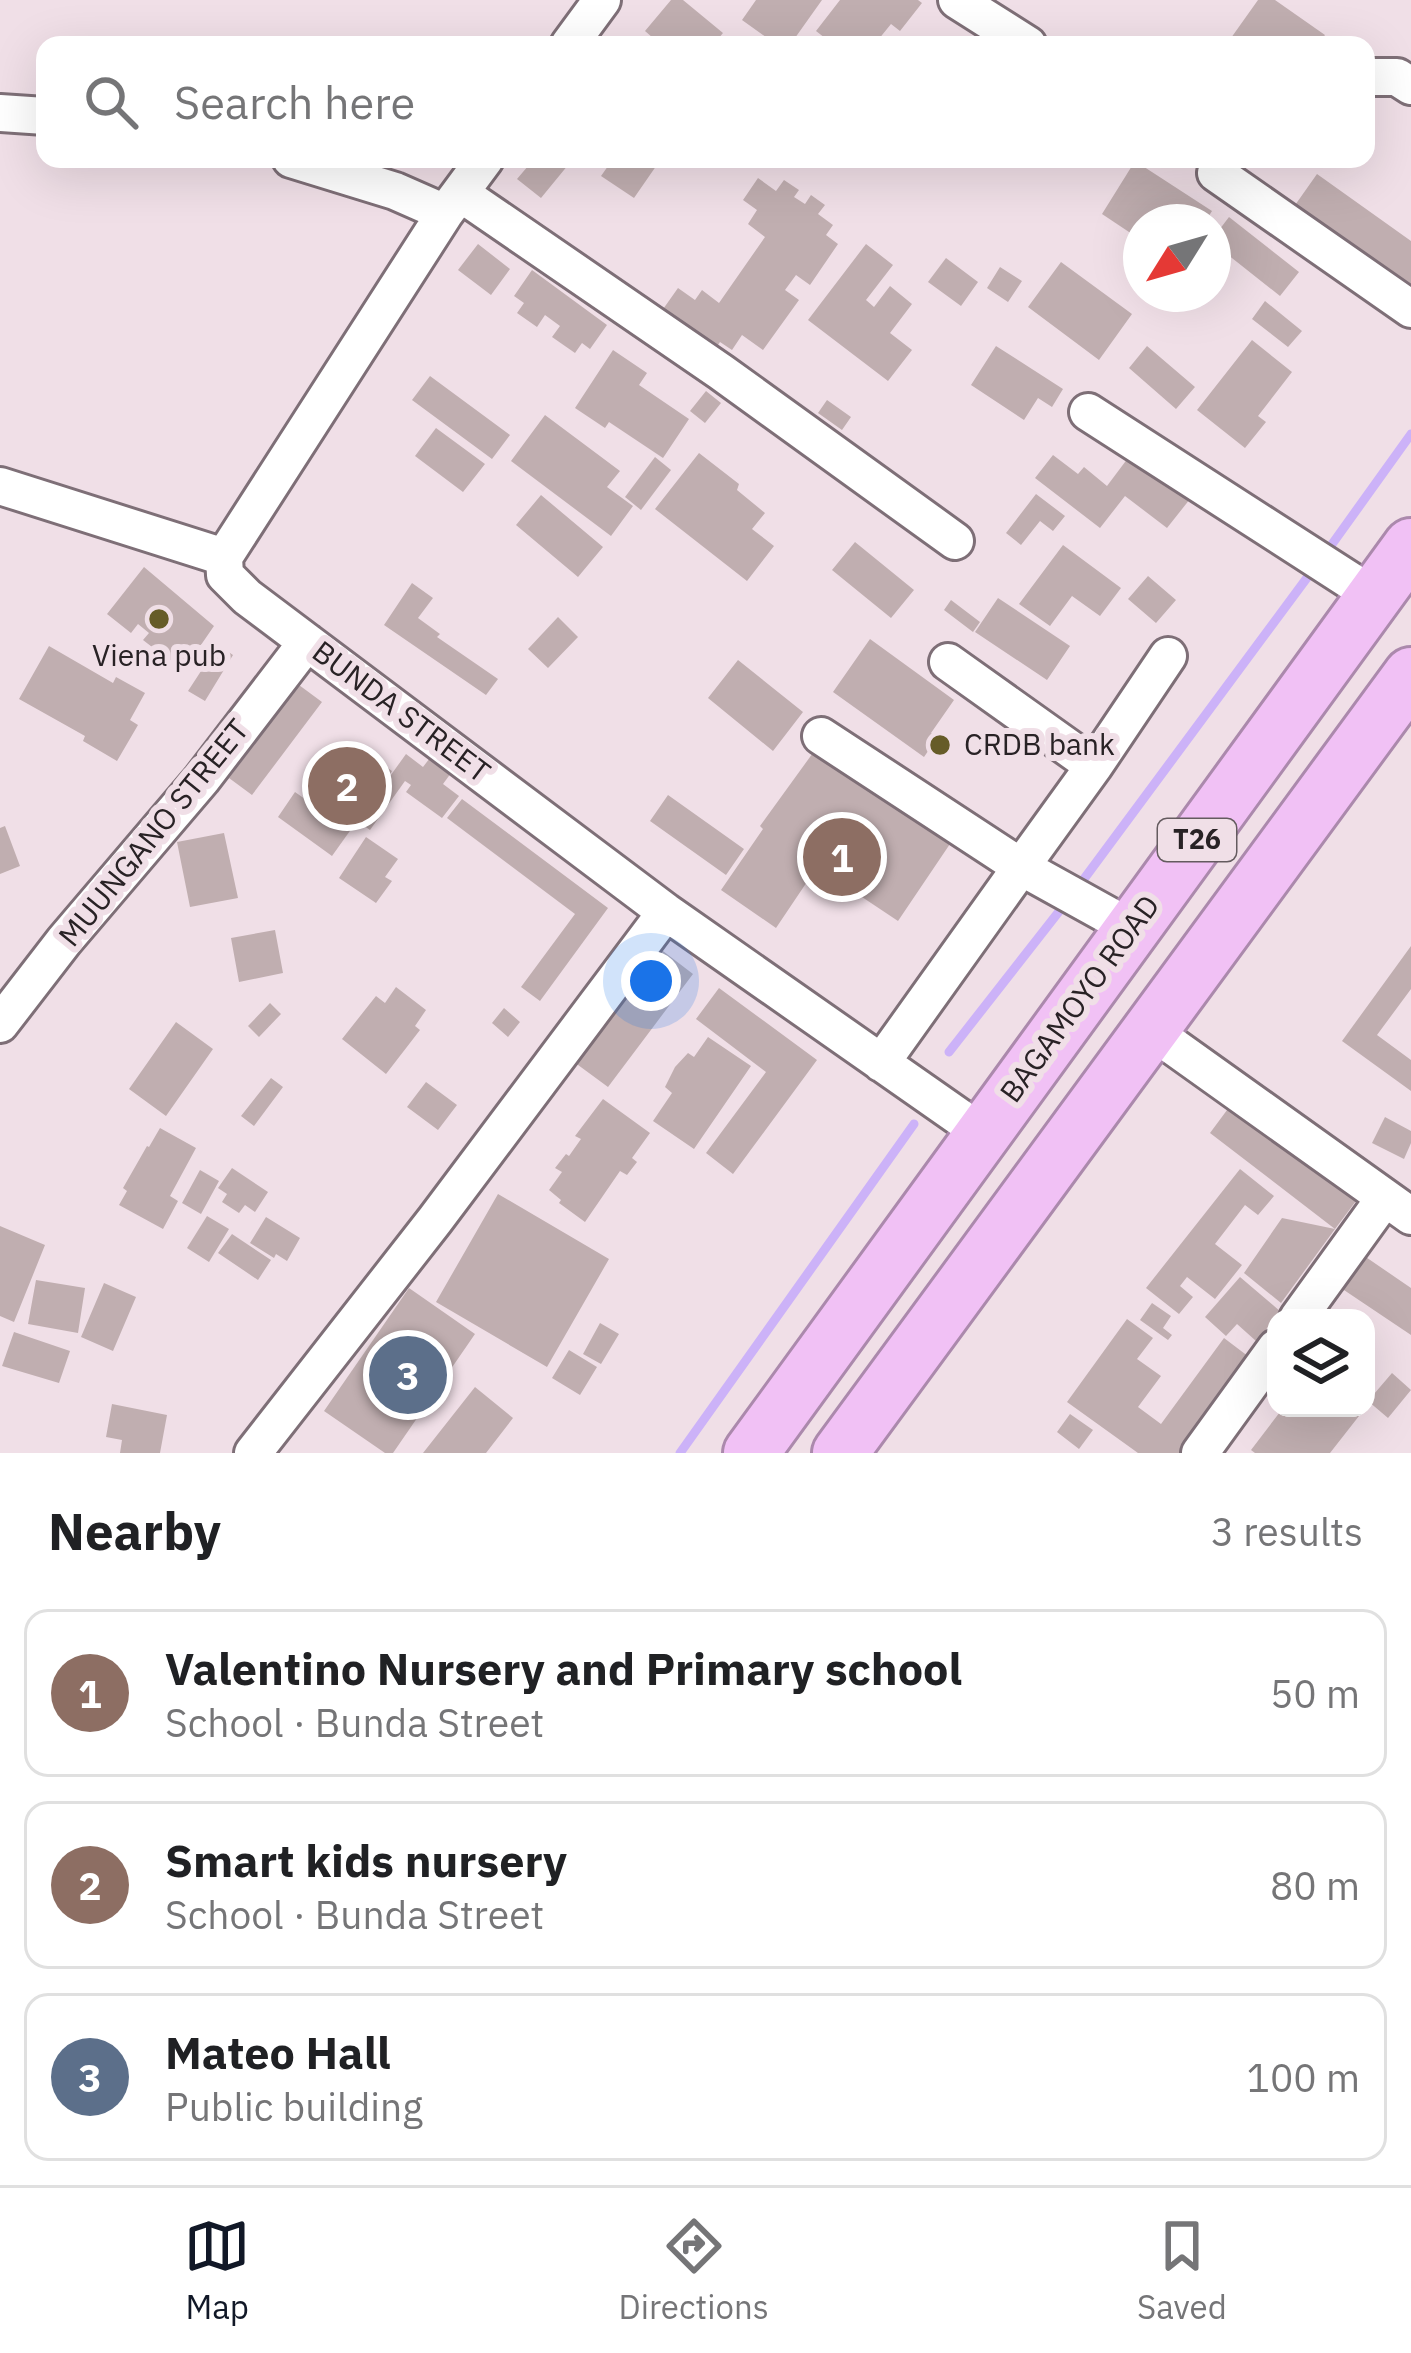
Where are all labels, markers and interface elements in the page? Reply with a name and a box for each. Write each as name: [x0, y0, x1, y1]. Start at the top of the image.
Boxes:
search box: [36, 36, 1375, 168]
icon: search: [78, 69, 144, 135]
text: Search here: [174, 73, 415, 131]
north arrow: [1123, 204, 1231, 312]
marker: Viena pub: [146, 606, 172, 632]
street label: BUNDA STREET: [305, 631, 499, 790]
place label: Viena pub: [92, 635, 226, 674]
street label: MUUNGANO STREET: [49, 710, 257, 954]
place label: CRDB bank: [964, 724, 1115, 763]
marker: CRDB bank: [927, 732, 953, 758]
pin: 2: [308, 741, 386, 831]
pin: 1: [803, 812, 881, 902]
road number: T26: [1158, 819, 1236, 861]
street label: BAGAMOYO ROAD: [990, 887, 1167, 1110]
your location: [621, 951, 681, 1011]
map controls: [1267, 1309, 1375, 1417]
button: layers: [1267, 1309, 1375, 1417]
pin: 3: [369, 1330, 447, 1420]
text: Nearby: [48, 1498, 221, 1564]
text: 3 results: [1211, 1506, 1363, 1557]
text: Valentino Nursery and Primary school: [165, 1639, 962, 1697]
text: 1: [78, 1668, 102, 1719]
text: 50 m: [1270, 1668, 1360, 1719]
text: School · Bunda Street: [165, 1697, 544, 1748]
text: Smart kids nursery: [165, 1831, 567, 1889]
text: 2: [78, 1860, 102, 1911]
text: 80 m: [1270, 1860, 1360, 1911]
text: School · Bunda Street: [165, 1889, 544, 1940]
text: Mateo Hall: [165, 2023, 391, 2081]
text: 3: [78, 2052, 102, 2103]
text: 100 m: [1247, 2052, 1360, 2103]
text: Public building: [165, 2081, 423, 2132]
tab: Map: [184, 2213, 250, 2328]
tab: Directions: [619, 2213, 769, 2328]
tab: Saved: [1137, 2213, 1227, 2328]

